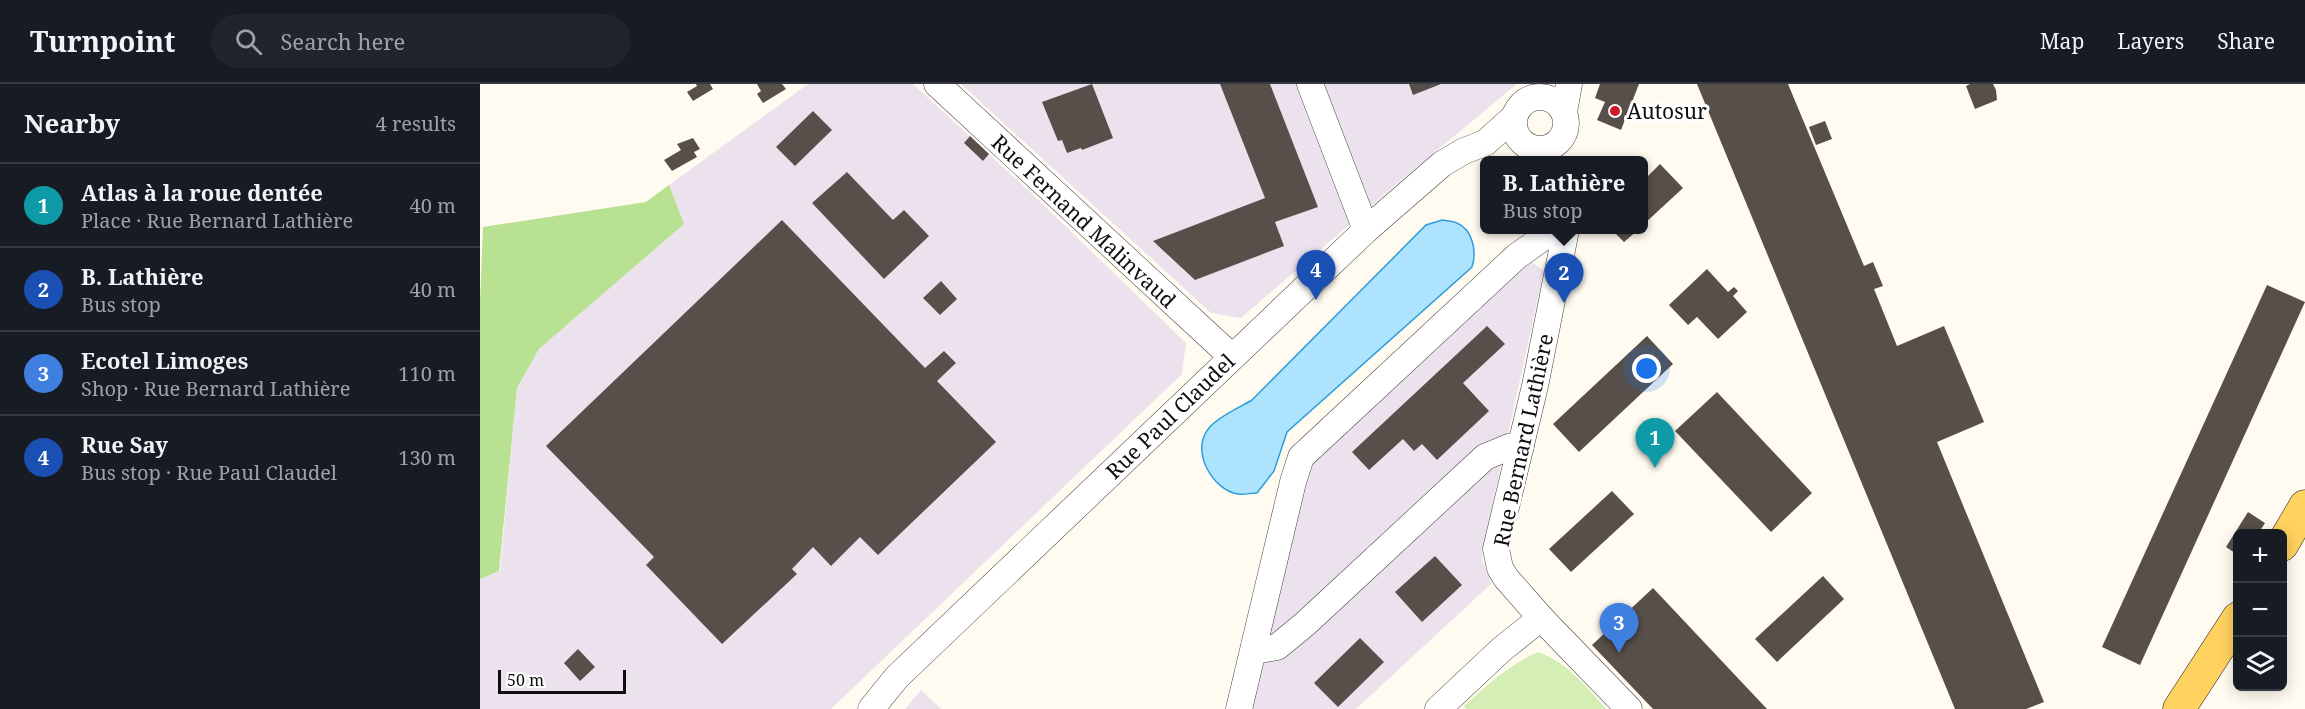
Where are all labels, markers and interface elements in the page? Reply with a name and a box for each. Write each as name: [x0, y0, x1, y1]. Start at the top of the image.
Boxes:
search box: [211, 14, 631, 68]
text: Turnpoint: [30, 22, 175, 60]
icon: search: [232, 25, 265, 58]
text: Search here: [280, 26, 405, 56]
text: Map: [2040, 27, 2084, 55]
text: Layers: [2117, 27, 2184, 55]
text: Share: [2217, 27, 2275, 55]
place label: Autosur: [1627, 97, 1707, 125]
marker: Autosur: [1608, 104, 1622, 118]
text: Nearby: [24, 105, 120, 141]
text: 4 results: [376, 110, 456, 137]
street label: Rue Fernand Malinvaud: [986, 128, 1182, 314]
popup: [1480, 156, 1648, 234]
text: B. Lathière: [1503, 167, 1625, 197]
text: Atlas à la roue dentée: [81, 177, 323, 207]
text: 1: [38, 192, 49, 219]
text: 40 m: [410, 192, 456, 219]
text: Bus stop: [1503, 197, 1583, 224]
text: Place · Rue Bernard Lathière: [81, 207, 353, 234]
pin: 4: [1296, 250, 1336, 300]
pin: 2: [1544, 254, 1584, 303]
text: B. Lathière: [81, 261, 204, 291]
text: 2: [38, 276, 49, 303]
text: 40 m: [410, 276, 456, 303]
text: Bus stop: [81, 291, 161, 318]
street label: Rue Bernard Lathière: [1487, 331, 1559, 549]
text: Ecotel Limoges: [81, 345, 248, 375]
street label: Rue Paul Claudel: [1100, 347, 1241, 485]
your location: [1632, 354, 1661, 383]
text: 3: [38, 360, 49, 387]
text: 110 m: [398, 360, 456, 387]
text: Shop · Rue Bernard Lathière: [81, 375, 350, 402]
pin: 1: [1636, 418, 1674, 468]
text: Rue Say: [81, 429, 168, 459]
text: 4: [38, 444, 49, 471]
text: 130 m: [398, 444, 456, 471]
text: Bus stop · Rue Paul Claudel: [81, 459, 337, 486]
map controls: [2233, 529, 2287, 691]
button: +: [2233, 529, 2287, 583]
button: −: [2233, 583, 2287, 637]
pin: 3: [1600, 604, 1638, 653]
button: layers: [2233, 637, 2287, 691]
scale bar: [498, 667, 626, 694]
text: 50 m: [507, 669, 544, 691]

